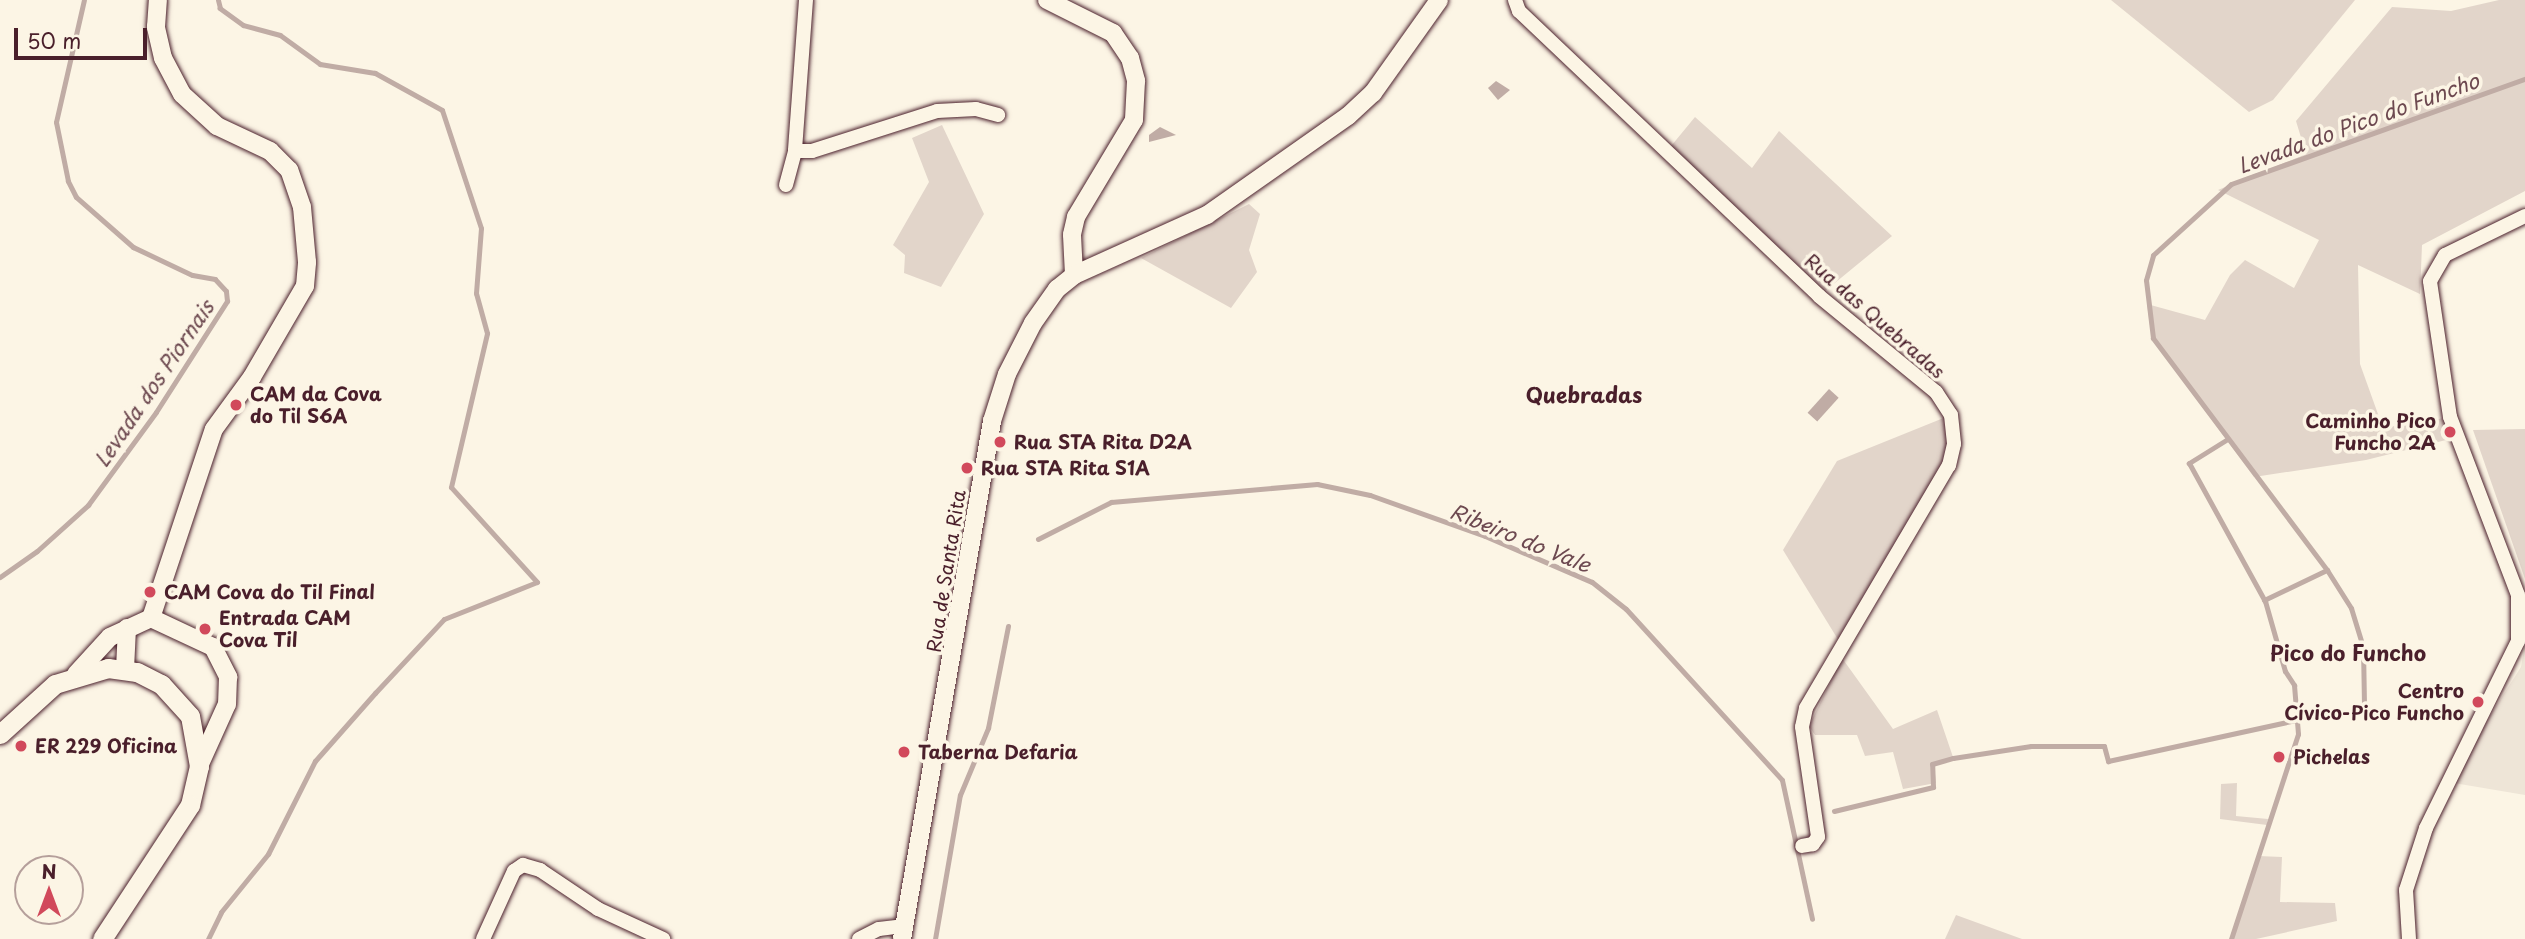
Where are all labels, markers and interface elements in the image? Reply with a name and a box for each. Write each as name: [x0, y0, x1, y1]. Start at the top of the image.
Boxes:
scale bar: [18, 14, 150, 58]
text: 50 m: [27, 24, 81, 56]
water label: Levada do Pico do Funcho: [2233, 66, 2483, 178]
street label: Rua das Quebradas: [1799, 248, 1951, 384]
water label: Levada dos Piornais: [87, 294, 219, 472]
district label: Quebradas: [1526, 381, 1642, 407]
place label: CAM da Cova do Til S6A: [250, 383, 382, 427]
marker: CAM da Cova do Til S6A: [228, 397, 244, 413]
place label: Caminho Pico Funcho 2A: [2305, 410, 2436, 454]
marker: Caminho Pico Funcho 2A: [2442, 424, 2458, 440]
place label: Rua STA Rita D2A: [1014, 431, 1192, 453]
marker: Rua STA Rita D2A: [992, 434, 1008, 450]
place label: Rua STA Rita S1A: [981, 457, 1151, 479]
marker: Rua STA Rita S1A: [959, 460, 975, 476]
street label: Rua de Santa Rita: [922, 486, 970, 656]
water label: Ribeiro do Vale: [1447, 497, 1595, 577]
place label: CAM Cova do Til Final: [164, 581, 377, 603]
marker: CAM Cova do Til Final: [142, 584, 158, 600]
place label: Entrada CAM Cova Til: [219, 607, 351, 651]
marker: Entrada CAM Cova Til: [197, 621, 213, 637]
district label: Pico do Funcho: [2269, 639, 2427, 665]
place label: Centro Cívico-Pico Funcho: [2284, 680, 2464, 724]
marker: Centro Cívico-Pico Funcho: [2470, 694, 2486, 710]
place label: ER 229 Oficina: [35, 735, 182, 757]
marker: ER 229 Oficina: [13, 738, 29, 754]
place label: Taberna Defaria: [918, 741, 1078, 763]
marker: Taberna Defaria: [896, 744, 912, 760]
place label: Pichelas: [2293, 746, 2370, 768]
marker: Pichelas: [2271, 749, 2287, 765]
north arrow: [14, 855, 84, 925]
text: N: [41, 857, 57, 885]

